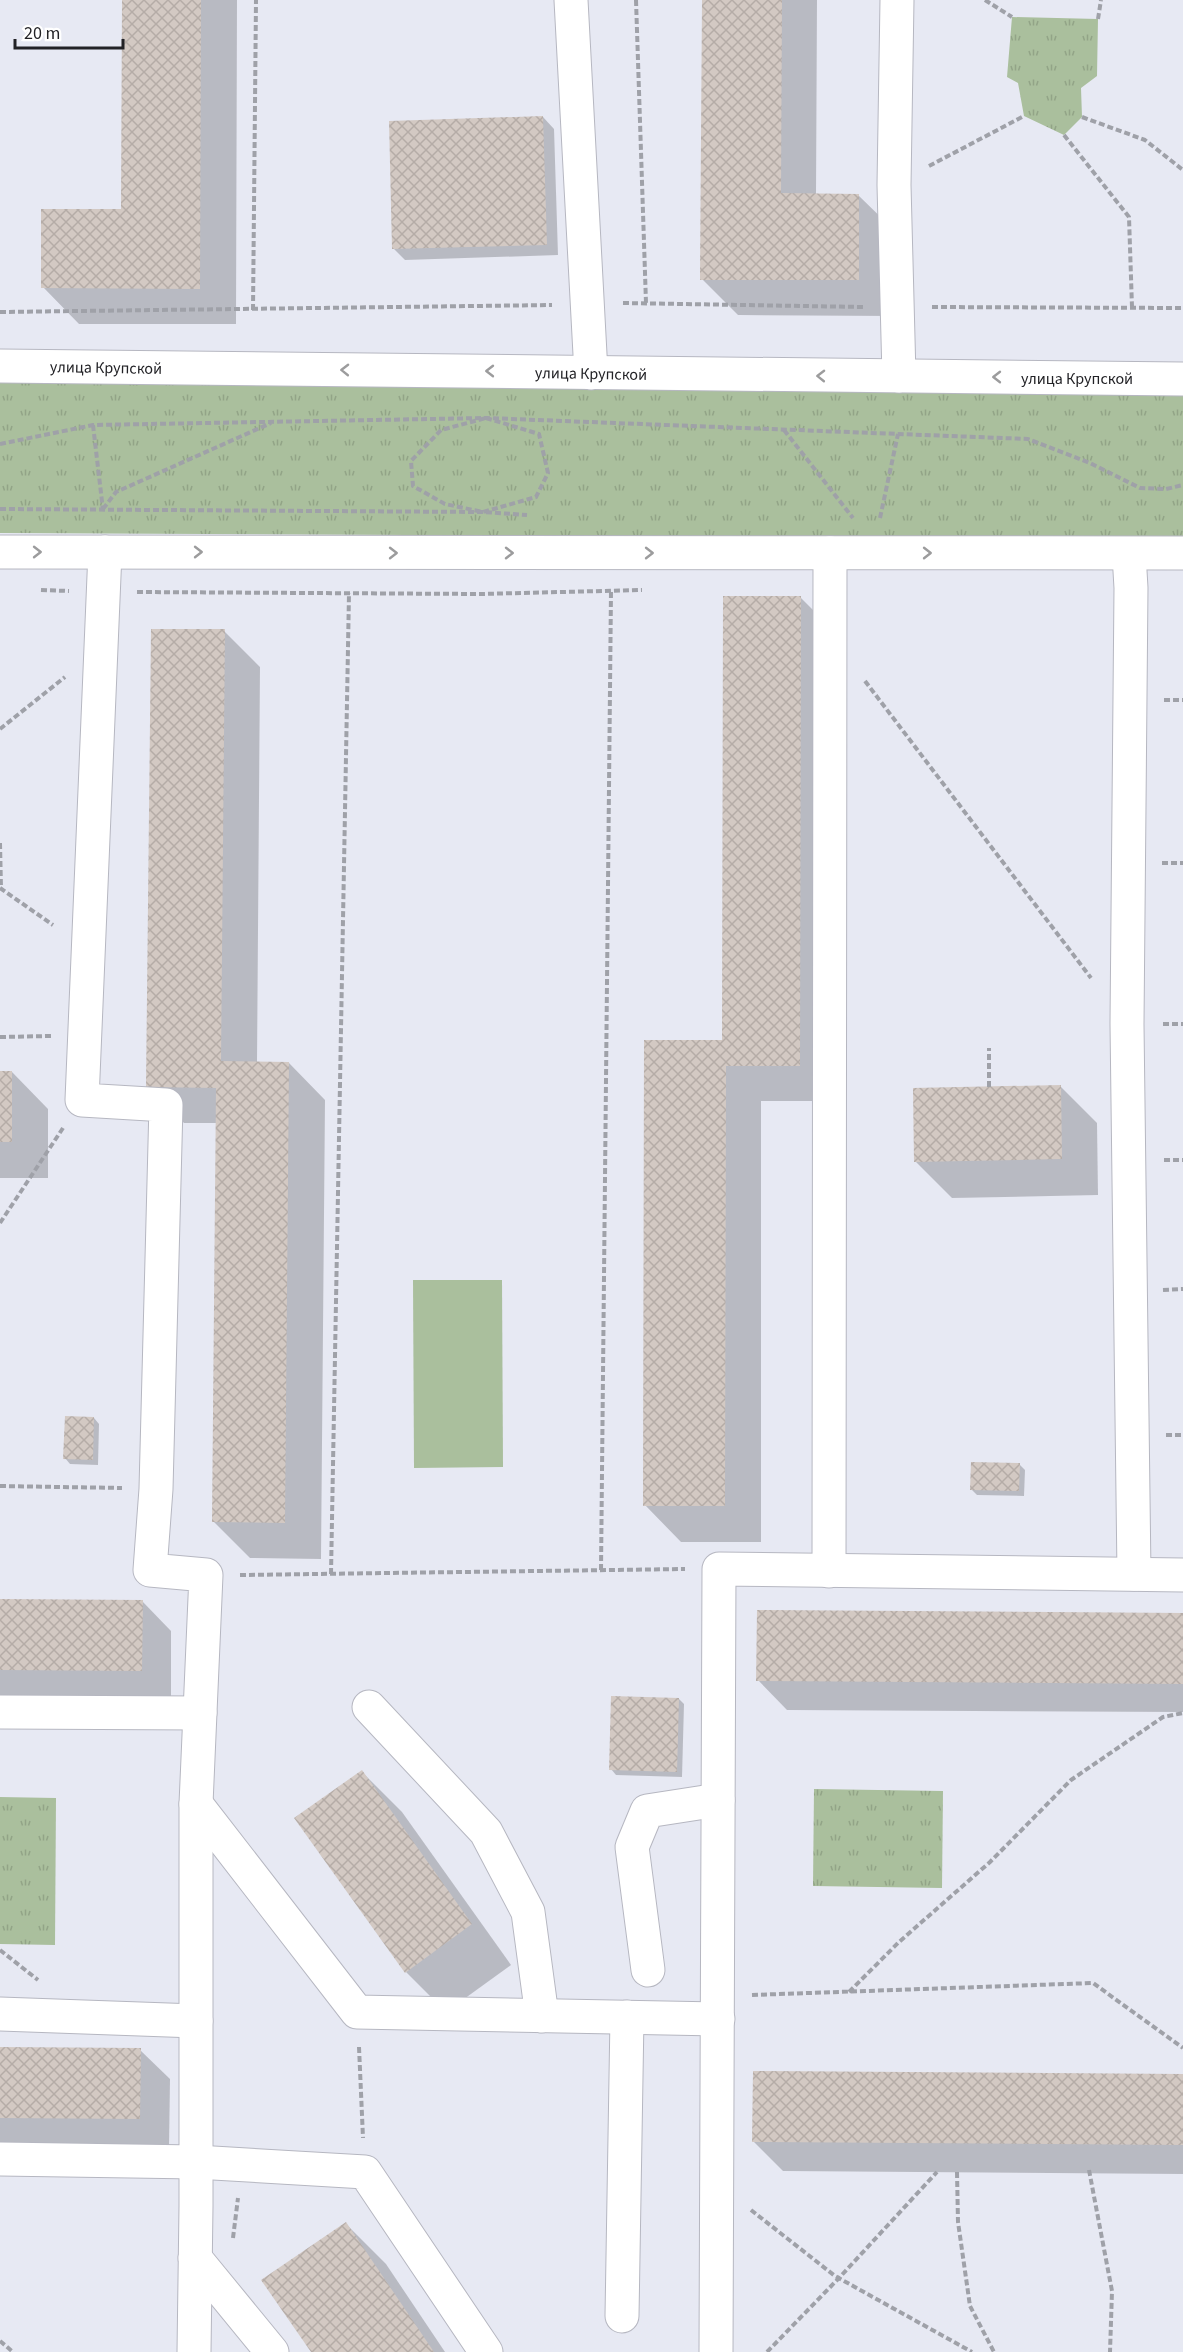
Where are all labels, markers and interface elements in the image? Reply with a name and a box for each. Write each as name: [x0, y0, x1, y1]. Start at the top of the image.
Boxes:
scale bar: [15, 12, 123, 50]
text: 20 m: [24, 21, 60, 46]
street label: улица Крупской: [50, 356, 162, 380]
street label: улица Крупской: [535, 362, 647, 386]
one-way arrow: [341, 364, 350, 376]
one-way arrow: [485, 365, 494, 377]
street label: улица Крупской: [1021, 368, 1133, 390]
one-way arrow: [816, 370, 825, 382]
one-way arrow: [993, 371, 1002, 384]
one-way arrow: [33, 546, 42, 558]
one-way arrow: [194, 546, 203, 558]
one-way arrow: [389, 547, 398, 559]
one-way arrow: [505, 547, 514, 559]
one-way arrow: [644, 547, 653, 559]
one-way arrow: [922, 547, 931, 560]

